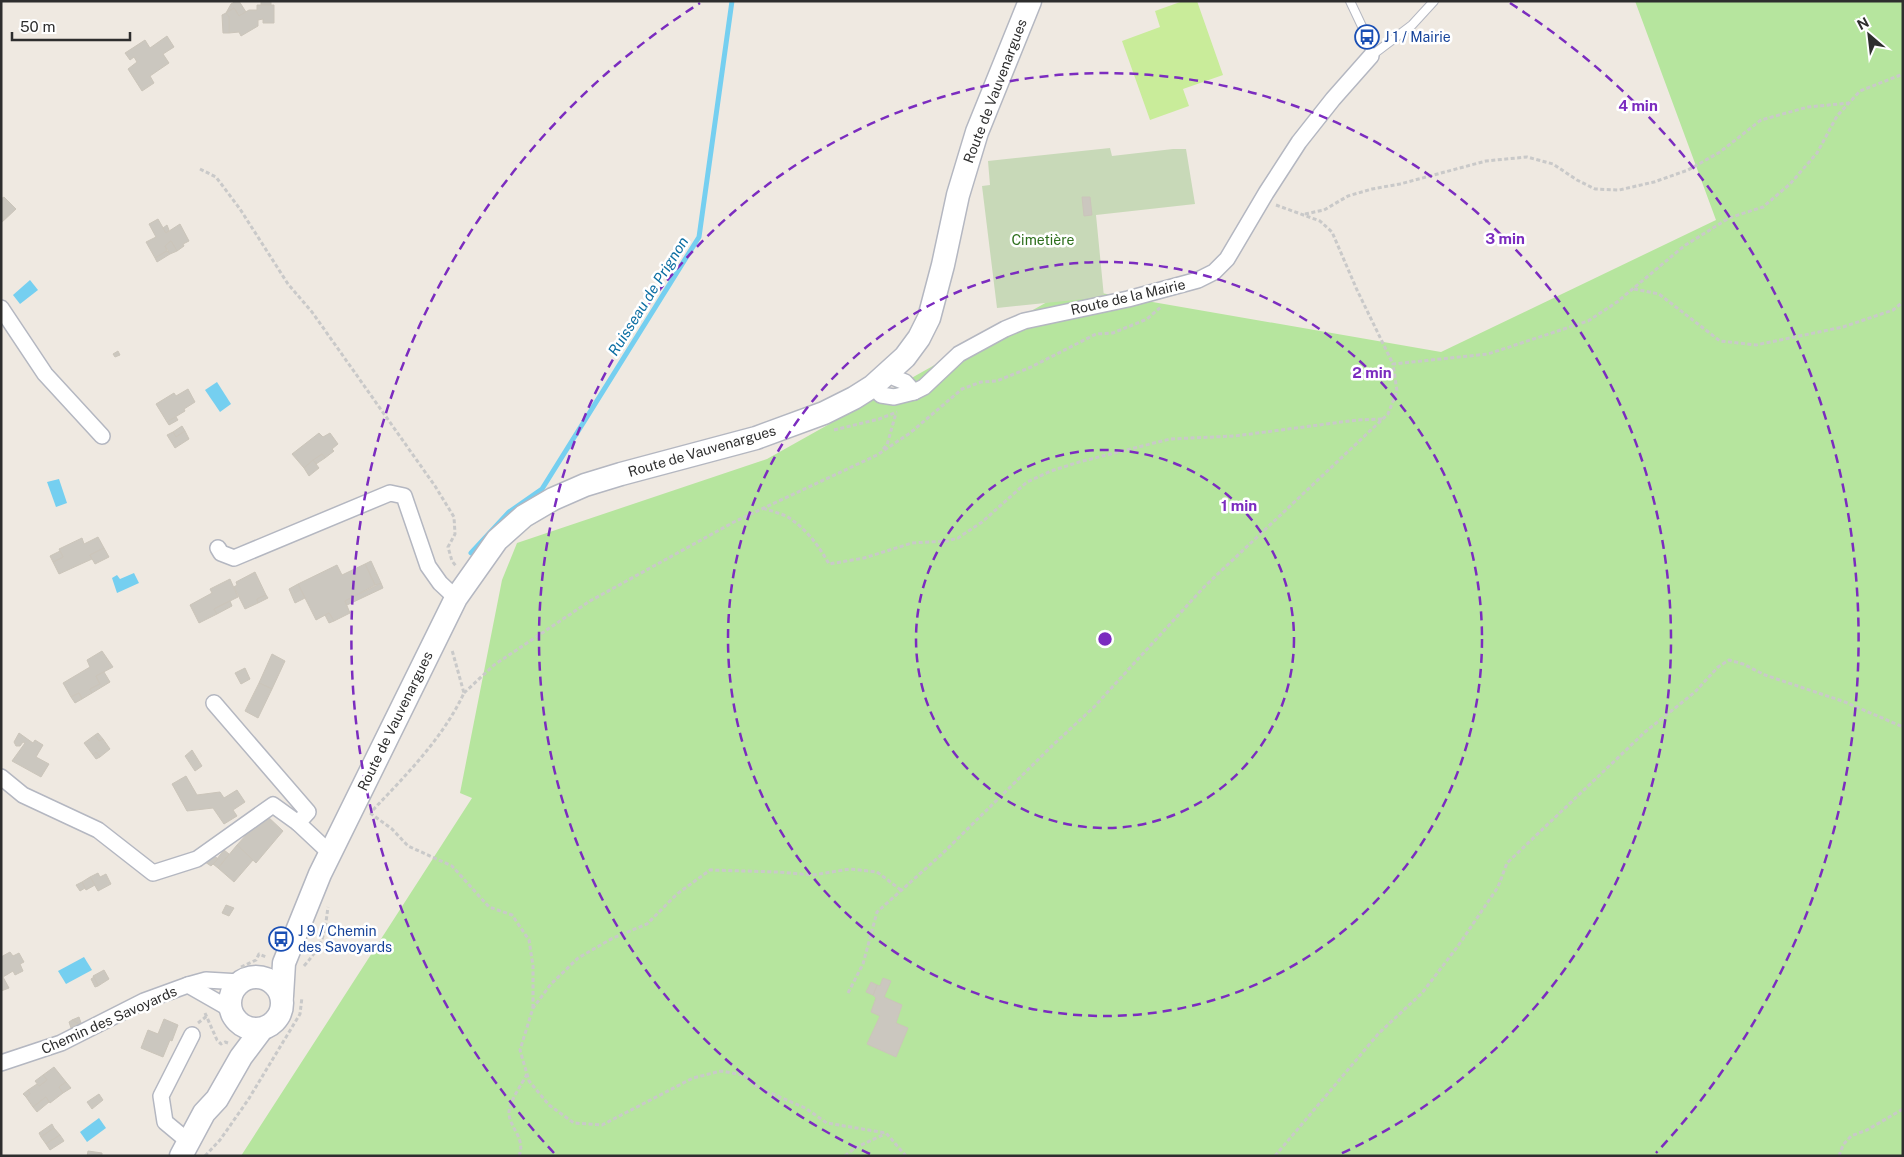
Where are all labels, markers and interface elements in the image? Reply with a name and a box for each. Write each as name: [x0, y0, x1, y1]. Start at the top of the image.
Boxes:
scale bar: [12, 10, 130, 42]
north arrow: [1844, 10, 1894, 60]
text: N: [1854, 14, 1871, 33]
street label: Route de Vauvenargues: [960, 17, 1030, 165]
text: 50 m: [20, 18, 55, 35]
bus stop icon: J 1 / Mairie: [1354, 24, 1380, 50]
place label: J 1 / Mairie: [1384, 29, 1451, 45]
text: 4 min: [1618, 97, 1658, 114]
text: 3 min: [1485, 230, 1525, 247]
park label: Cimetière: [1011, 232, 1075, 248]
water label: Ruisseau de Prignon: [604, 233, 692, 359]
street label: Route de la Mairie: [1069, 276, 1187, 318]
text: 2 min: [1352, 364, 1392, 381]
street label: Route de Vauvenargues: [626, 422, 778, 480]
text: 1 min: [1221, 497, 1257, 514]
centre of rings: [1096, 630, 1114, 648]
street label: Route de Vauvenargues: [354, 649, 436, 793]
place label: J 9 / Chemin des Savoyards: [298, 923, 392, 955]
bus stop icon: J 9 / Chemin des Savoyards: [268, 926, 294, 952]
street label: Chemin des Savoyards: [39, 983, 179, 1057]

